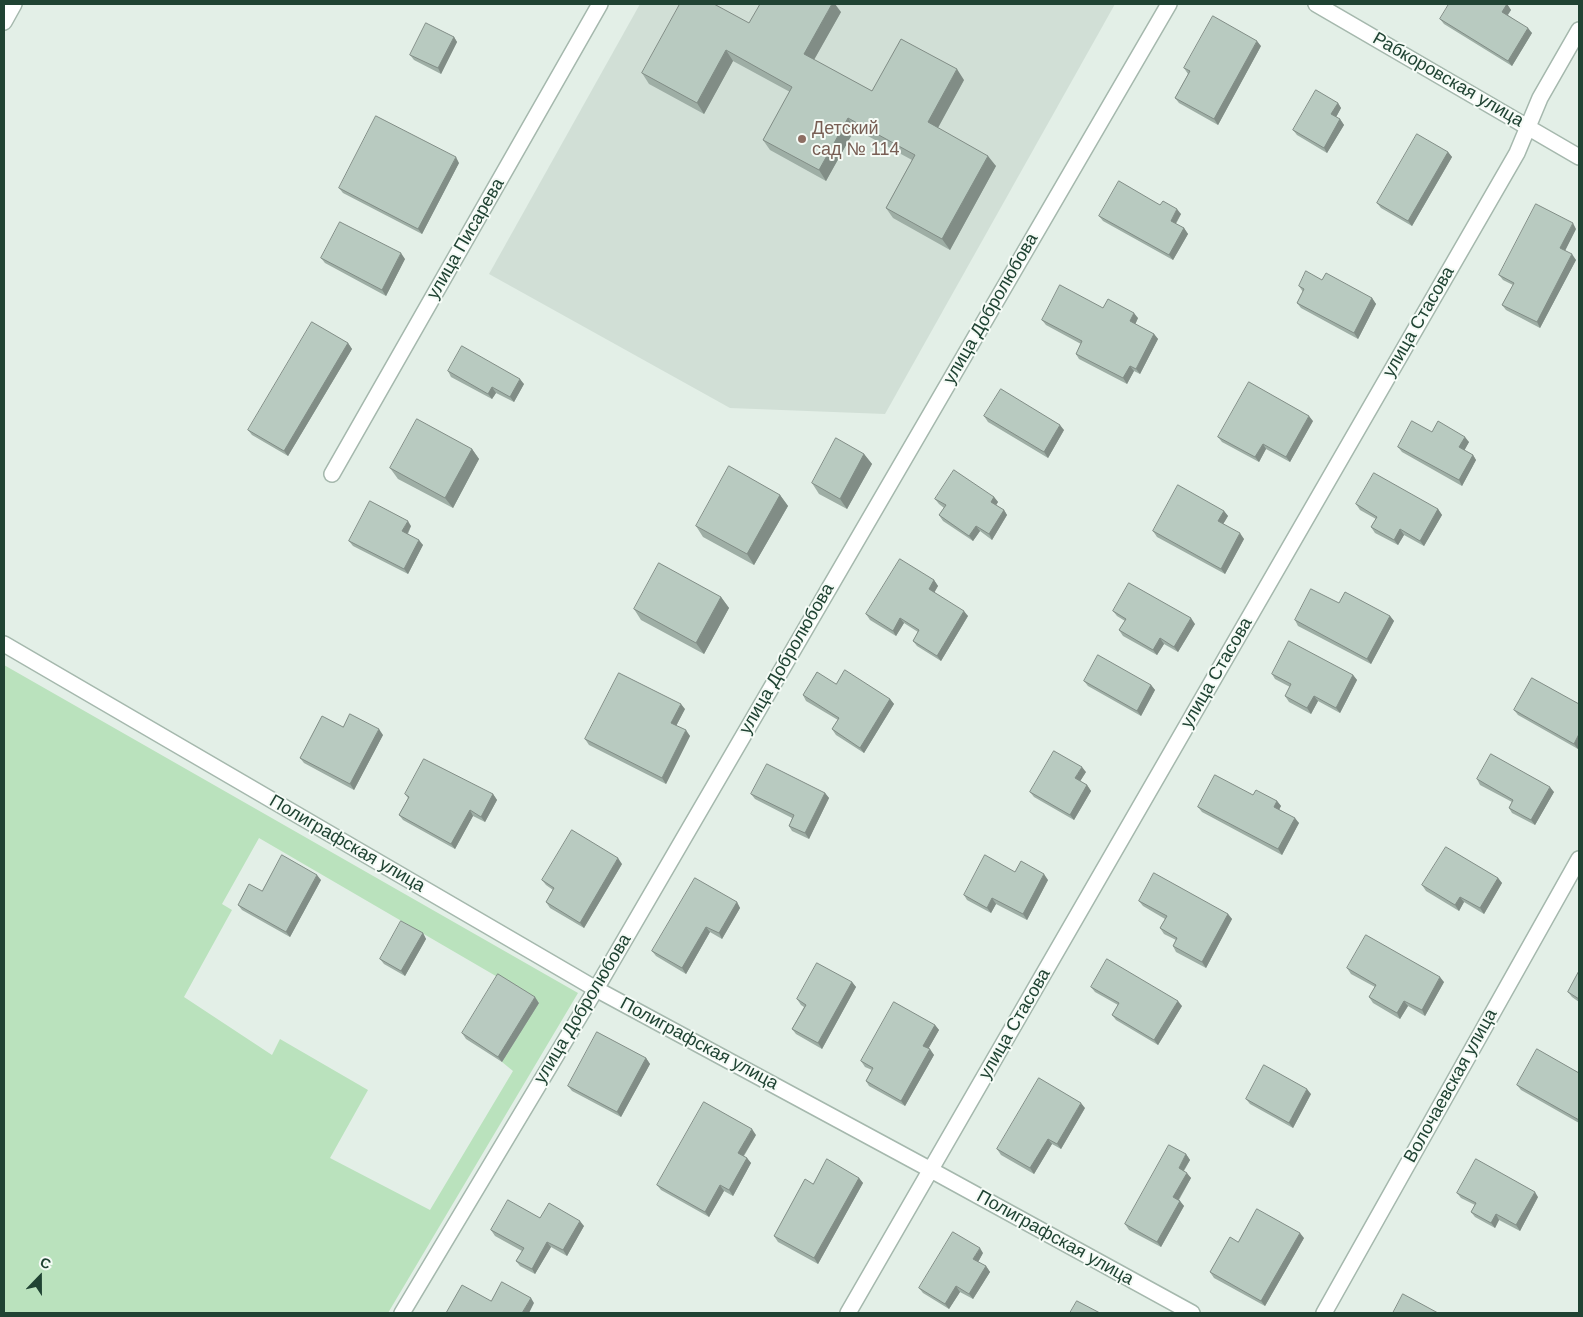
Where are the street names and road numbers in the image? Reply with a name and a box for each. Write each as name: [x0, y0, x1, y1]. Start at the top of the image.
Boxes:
street label: Рабкоровская улица: [1369, 28, 1527, 132]
street label: улица Писарева: [423, 175, 509, 303]
street label: улица Добролюбова: [939, 230, 1043, 388]
street label: улица Стасова: [1379, 263, 1459, 381]
street label: улица Добролюбова: [735, 580, 839, 738]
street label: улица Стасова: [1177, 614, 1257, 732]
street label: Полиграфская улица: [265, 791, 429, 897]
street label: улица Добролюбова: [530, 930, 636, 1088]
street label: улица Стасова: [975, 965, 1055, 1083]
street label: Полиграфская улица: [616, 993, 782, 1095]
street label: Волочаевская улица: [1400, 1005, 1502, 1167]
street label: Полиграфская улица: [973, 1186, 1137, 1290]

